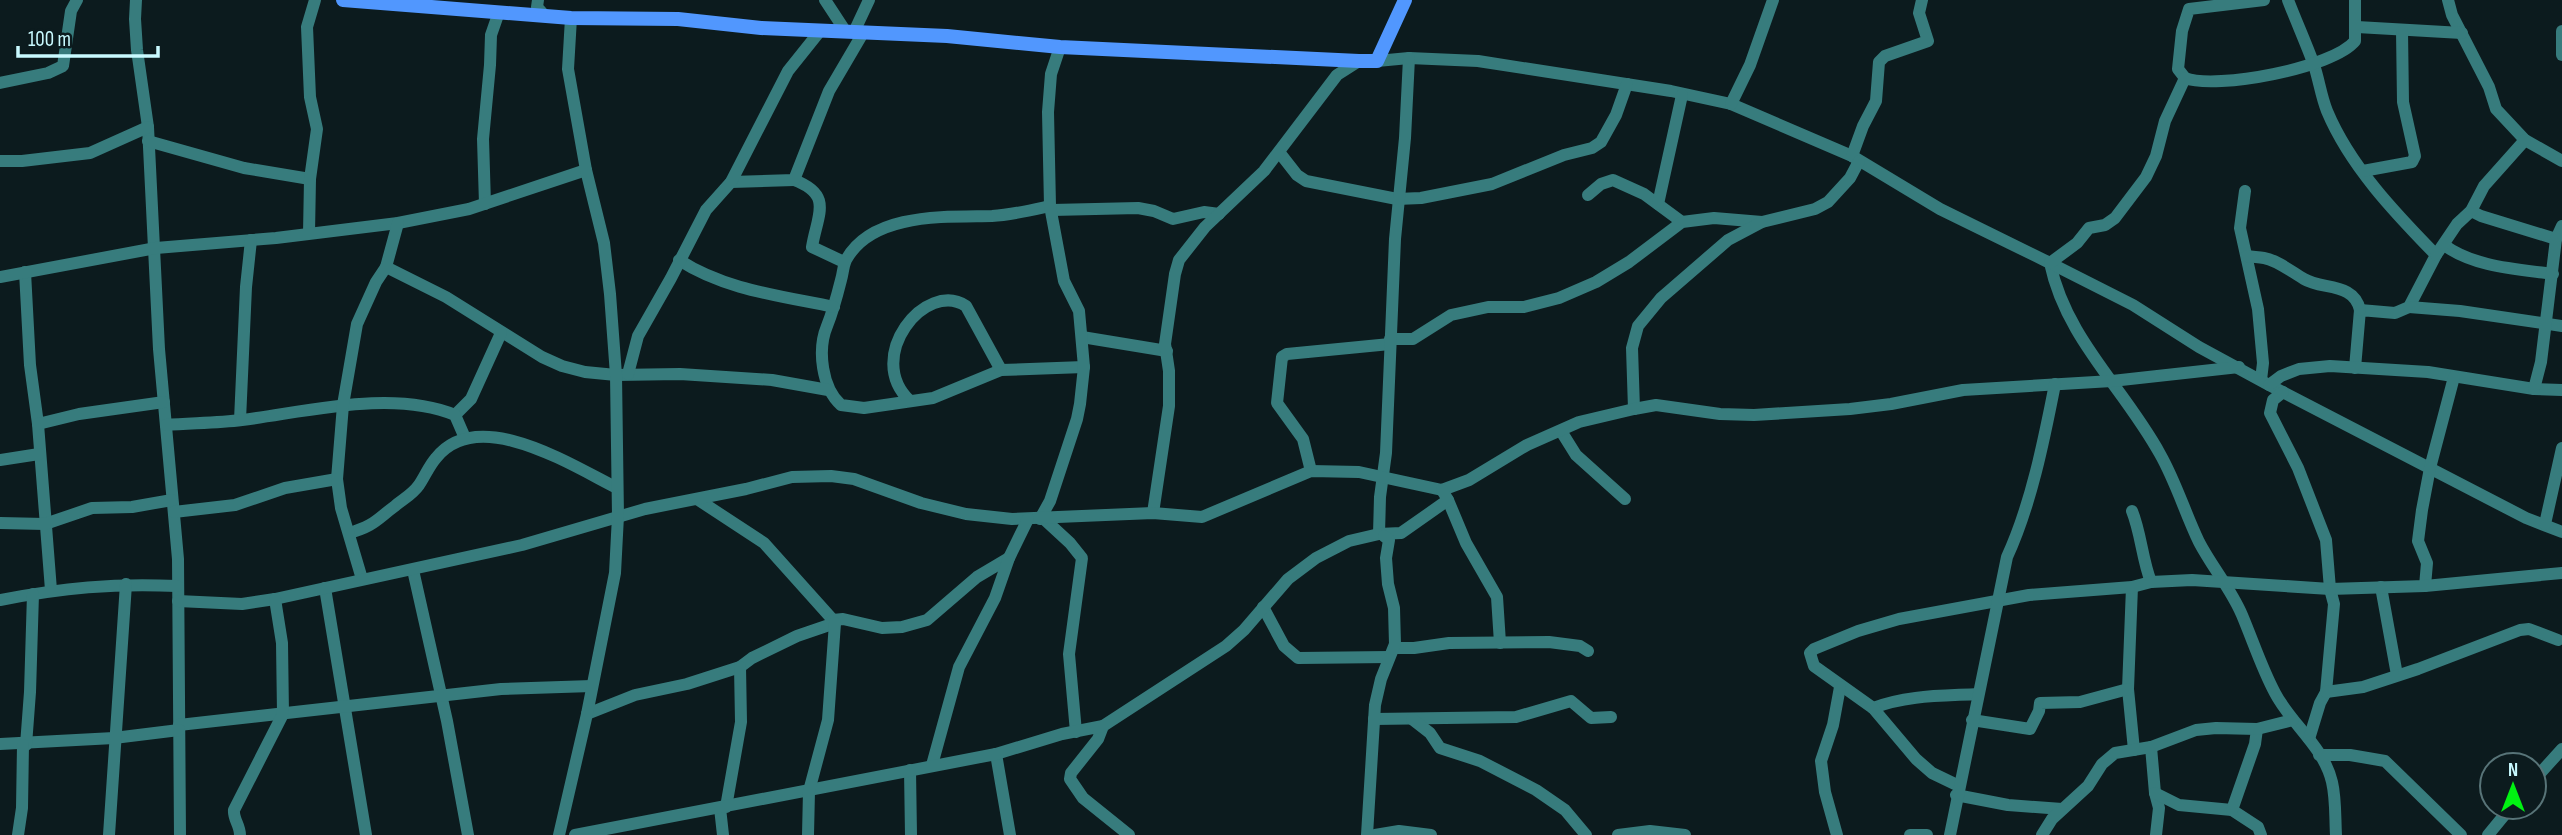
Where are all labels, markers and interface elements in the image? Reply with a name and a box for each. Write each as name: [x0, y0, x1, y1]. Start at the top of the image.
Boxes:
scale bar: [18, 14, 158, 58]
text: 100 m: [28, 27, 71, 52]
north arrow: [2478, 751, 2548, 821]
text: N: [2508, 759, 2518, 782]

